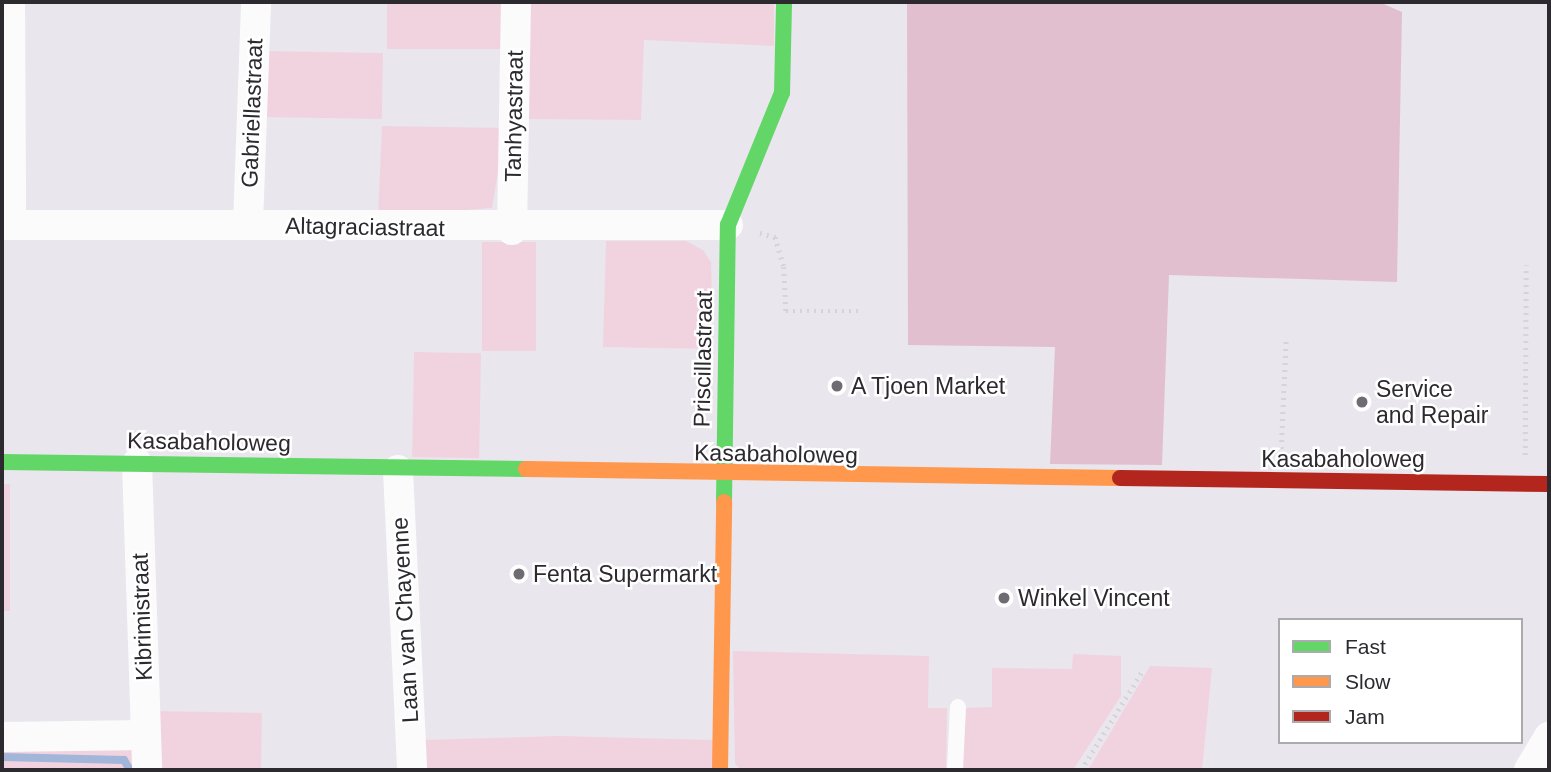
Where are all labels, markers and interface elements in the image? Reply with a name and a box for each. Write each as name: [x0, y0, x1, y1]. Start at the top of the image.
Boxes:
street label: Gabriellastraat: [236, 38, 268, 188]
street label: Tanhyastraat: [499, 50, 529, 182]
street label: Altagraciastraat: [285, 212, 445, 242]
street label: Priscillastraat: [688, 290, 718, 428]
place label: A Tjoen Market: [851, 372, 1007, 400]
place label: Service and Repair: [1376, 375, 1489, 429]
marker: A Tjoen Market: [829, 378, 845, 394]
marker: Service and Repair: [1354, 394, 1370, 410]
street label: Kasabaholoweg: [127, 427, 291, 457]
street label: Kasabaholoweg: [694, 439, 858, 469]
street label: Kasabaholoweg: [1261, 445, 1425, 473]
street label: Laan van Chayenne: [386, 516, 424, 724]
street label: Kibrimistraat: [126, 553, 158, 681]
place label: Fenta Supermarkt: [533, 560, 717, 588]
marker: Fenta Supermarkt: [511, 566, 527, 582]
place label: Winkel Vincent: [1018, 584, 1170, 612]
marker: Winkel Vincent: [996, 590, 1012, 606]
legend: [1278, 618, 1523, 744]
text: Fast: [1345, 635, 1386, 658]
text: Slow: [1345, 670, 1391, 693]
text: Jam: [1345, 705, 1385, 728]

